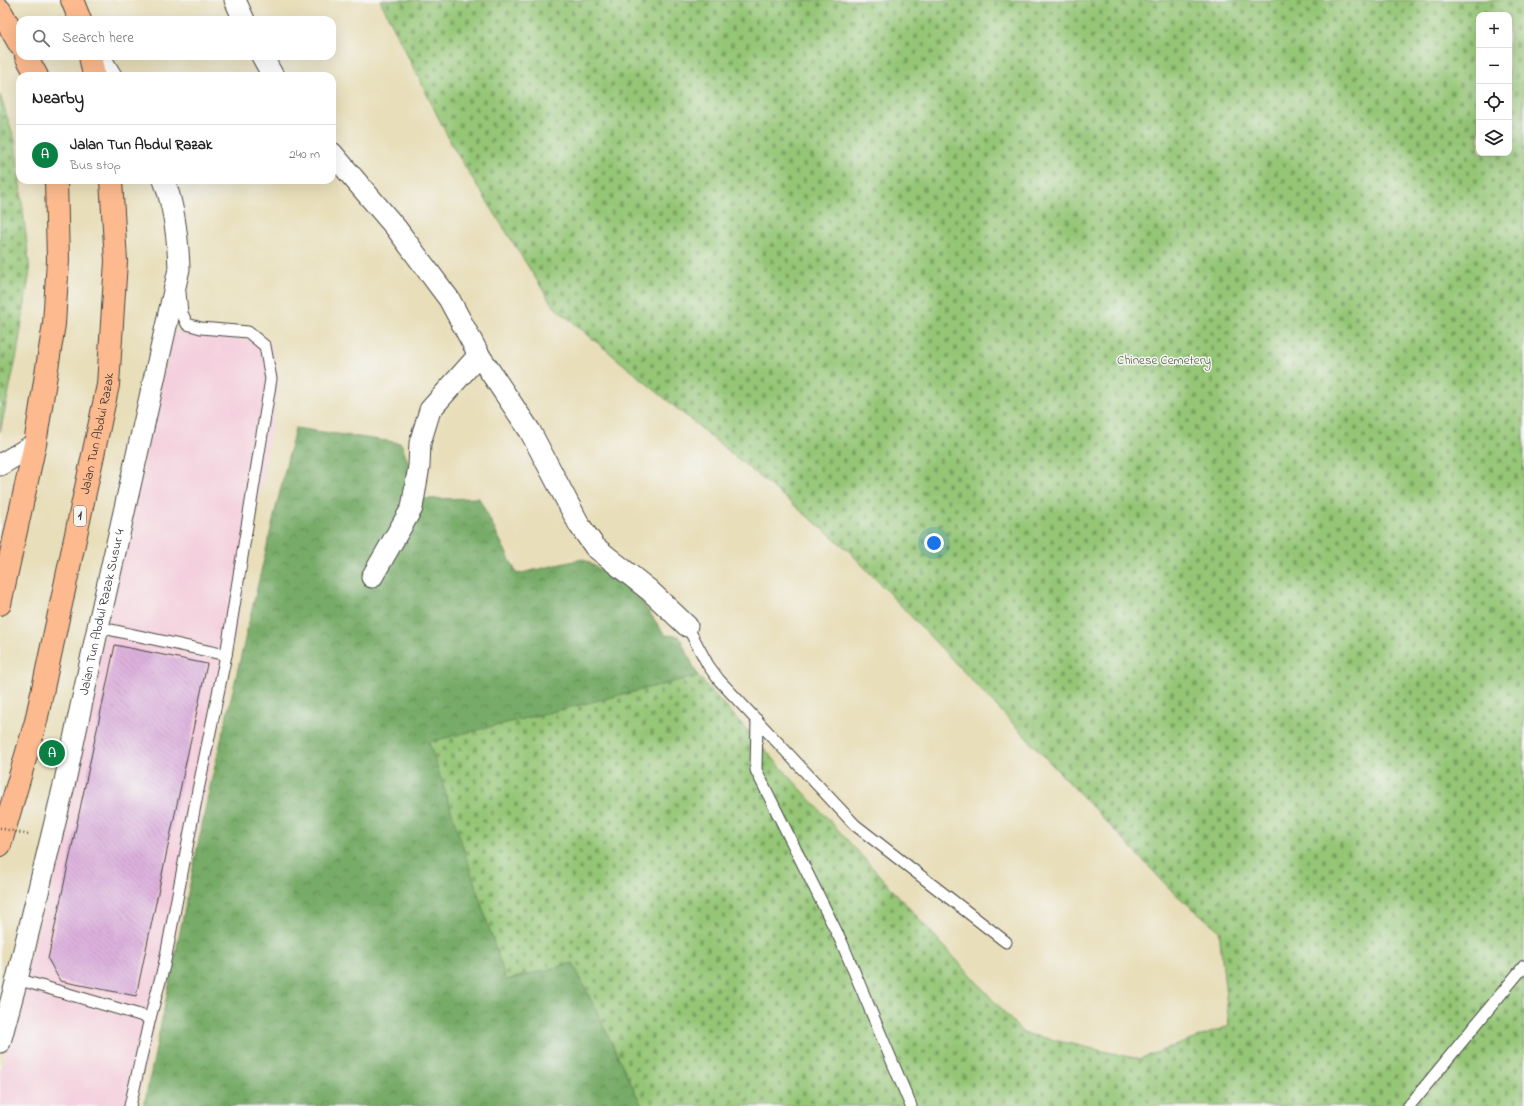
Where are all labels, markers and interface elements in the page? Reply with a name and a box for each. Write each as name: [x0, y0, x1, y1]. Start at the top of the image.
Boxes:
map controls: [1476, 12, 1512, 156]
button: +: [1476, 12, 1512, 48]
search box: [16, 16, 336, 60]
icon: search: [30, 27, 52, 49]
text: Search here: [62, 27, 134, 49]
button: −: [1476, 48, 1512, 84]
button: locate: [1476, 84, 1512, 120]
text: Nearby: [32, 86, 84, 111]
button: layers: [1476, 120, 1512, 156]
text: Jalan Tun Abdul Razak: [70, 134, 212, 156]
text: A: [41, 145, 49, 164]
text: 240 m: [289, 145, 320, 164]
text: Bus stop: [70, 156, 121, 175]
park label: Chinese Cemetery: [1117, 351, 1211, 371]
street label: Jalan Tun Abdul Razak: [75, 372, 118, 496]
road number: 1: [74, 506, 86, 526]
street label: Jalan Tun Abdul Razak Susur 4: [74, 527, 129, 697]
your location: [924, 533, 944, 553]
pin: A: [39, 738, 65, 768]

